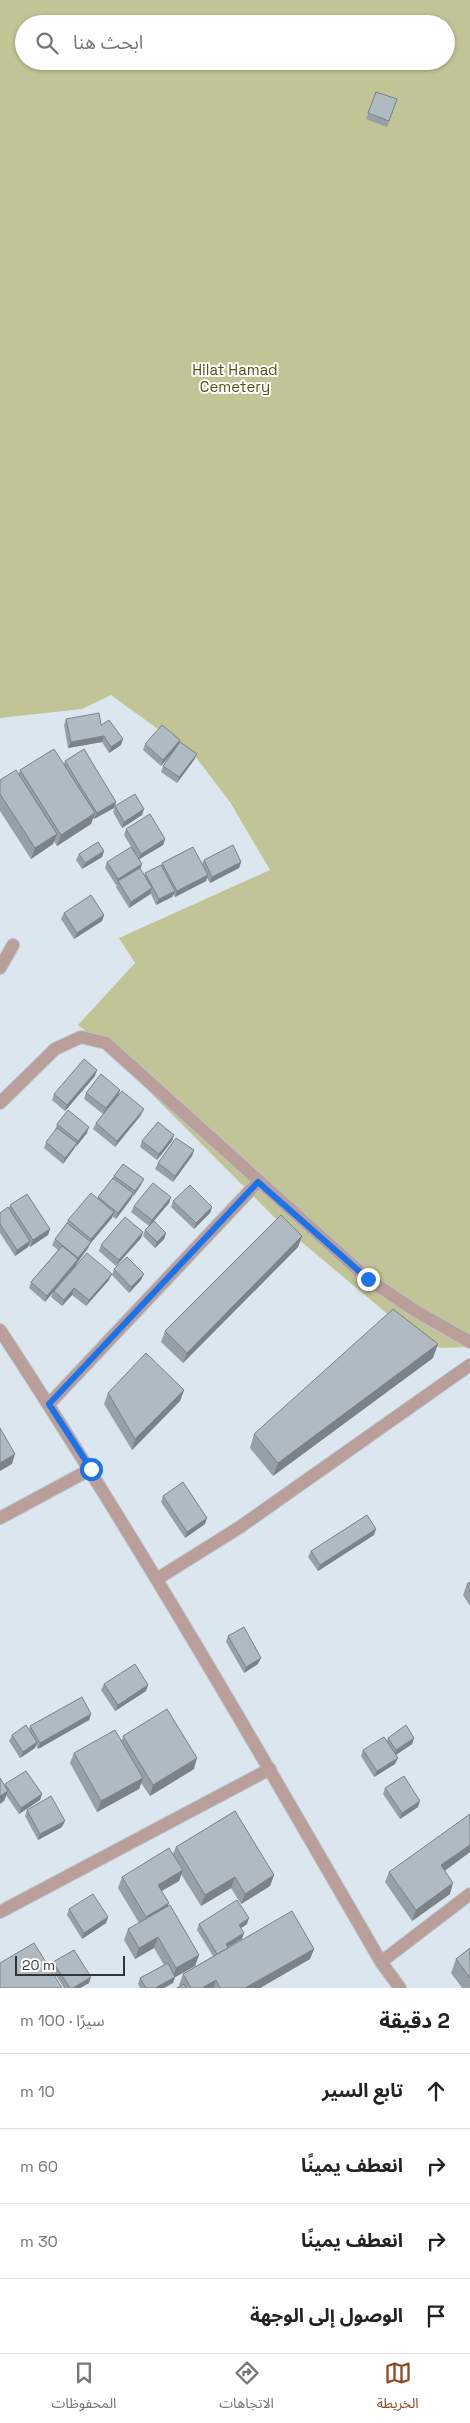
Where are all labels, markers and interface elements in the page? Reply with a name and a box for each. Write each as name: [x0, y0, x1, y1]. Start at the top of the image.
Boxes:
search box: [15, 15, 455, 70]
icon: search: [33, 29, 61, 57]
text: ابحث هنا: [73, 30, 143, 55]
park label: Hilat Hamad Cemetery: [192, 360, 278, 396]
route end: [357, 1268, 380, 1291]
route start: [80, 1458, 103, 1481]
scale bar: [15, 1953, 125, 1976]
text: 20 m: [22, 1956, 55, 1974]
text: 2 دقيقة: [379, 2007, 450, 2034]
text: سيرًا · 100 m: [20, 2010, 105, 2031]
icon: ahead: [422, 2077, 450, 2105]
text: تابع السير: [322, 2078, 403, 2103]
text: 10 m: [20, 2081, 55, 2102]
icon: right: [422, 2152, 450, 2180]
text: انعطف يمينًا: [301, 2153, 403, 2178]
text: 60 m: [20, 2156, 58, 2177]
icon: right: [422, 2227, 450, 2255]
text: انعطف يمينًا: [301, 2228, 403, 2253]
text: 30 m: [20, 2231, 58, 2252]
icon: arrive: [422, 2302, 450, 2330]
text: الوصول إلى الوجهة: [250, 2303, 403, 2328]
tab: المحفوظات: [51, 2359, 116, 2418]
tab: الاتجاهات: [219, 2359, 274, 2418]
tab: الخريطة: [377, 2359, 419, 2418]

